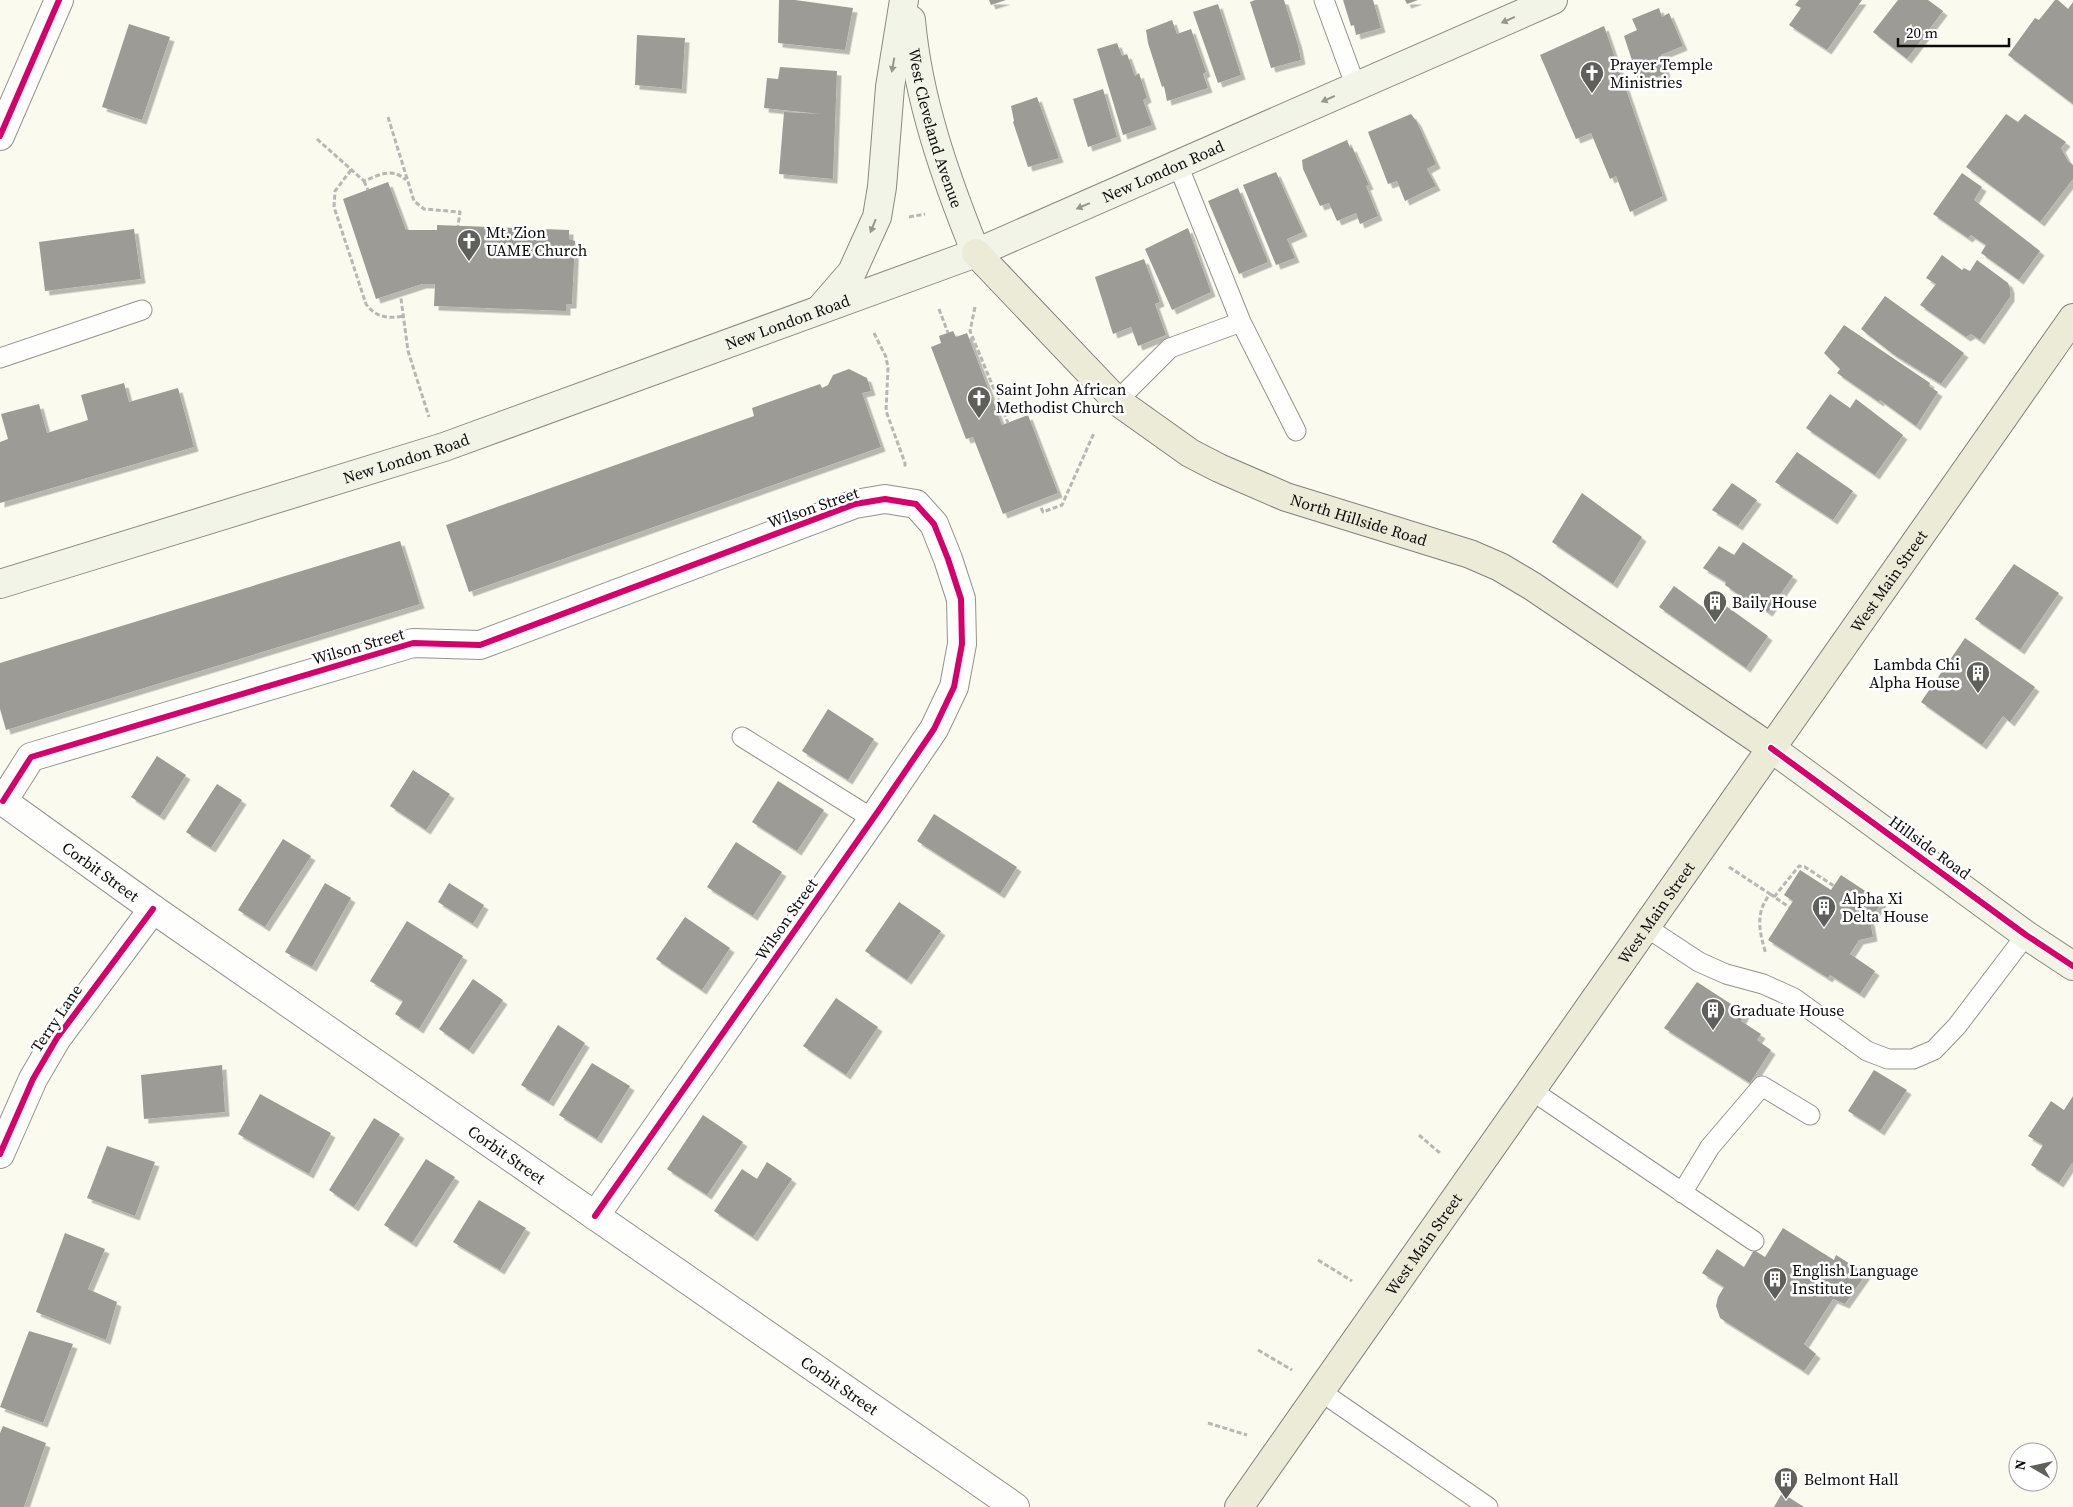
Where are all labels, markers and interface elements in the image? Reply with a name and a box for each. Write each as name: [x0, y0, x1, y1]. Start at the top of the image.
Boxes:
scale bar: [1898, 15, 2009, 47]
one-way arrow: [1501, 16, 1515, 24]
text: 20 m: [1906, 22, 1938, 43]
street label: West Cleveland Avenue: [903, 47, 968, 211]
place label: Prayer Temple Ministries: [1610, 53, 1713, 93]
one-way arrow: [889, 58, 897, 74]
church icon: Prayer Temple Ministries: [1579, 60, 1605, 94]
one-way arrow: [1321, 96, 1335, 104]
street label: New London Road: [1098, 135, 1227, 207]
one-way arrow: [1076, 203, 1090, 211]
one-way arrow: [869, 219, 877, 234]
place label: Mt. Zion UAME Church: [486, 221, 588, 261]
church icon: Mt. Zion UAME Church: [456, 228, 482, 262]
street label: New London Road: [722, 289, 853, 355]
place label: Saint John African Methodist Church: [996, 378, 1127, 418]
church icon: Saint John African Methodist Church: [966, 385, 992, 419]
street label: New London Road: [340, 428, 472, 489]
street label: Wilson Street: [764, 481, 862, 533]
street label: North Hillside Road: [1288, 488, 1430, 551]
street label: West Main Street: [1845, 525, 1932, 637]
building icon: Baily House: [1702, 589, 1728, 623]
place label: Baily House: [1732, 591, 1817, 613]
street label: Wilson Street: [309, 622, 408, 670]
place label: Lambda Chi Alpha House: [1869, 653, 1960, 693]
building icon: Lambda Chi Alpha House: [1965, 660, 1991, 694]
street label: Hillside Road: [1885, 810, 1975, 884]
street label: Corbit Street: [58, 836, 144, 907]
street label: West Main Street: [1612, 856, 1700, 968]
street label: Wilson Street: [750, 873, 823, 964]
place label: Alpha Xi Delta House: [1842, 887, 1929, 927]
building icon: Alpha Xi Delta House: [1811, 894, 1837, 928]
street label: Terry Lane: [25, 980, 87, 1056]
building icon: Graduate House: [1700, 997, 1726, 1031]
place label: Graduate House: [1730, 999, 1844, 1021]
street label: Corbit Street: [464, 1120, 551, 1190]
street label: West Main Street: [1380, 1188, 1467, 1300]
place label: English Language Institute: [1792, 1259, 1918, 1299]
building icon: English Language Institute: [1762, 1266, 1788, 1300]
street label: Corbit Street: [796, 1351, 883, 1420]
north arrow: [2008, 1442, 2058, 1492]
text: N: [2009, 1458, 2031, 1472]
building icon: Belmont Hall: [1773, 1466, 1799, 1500]
place label: Belmont Hall: [1804, 1468, 1899, 1490]

